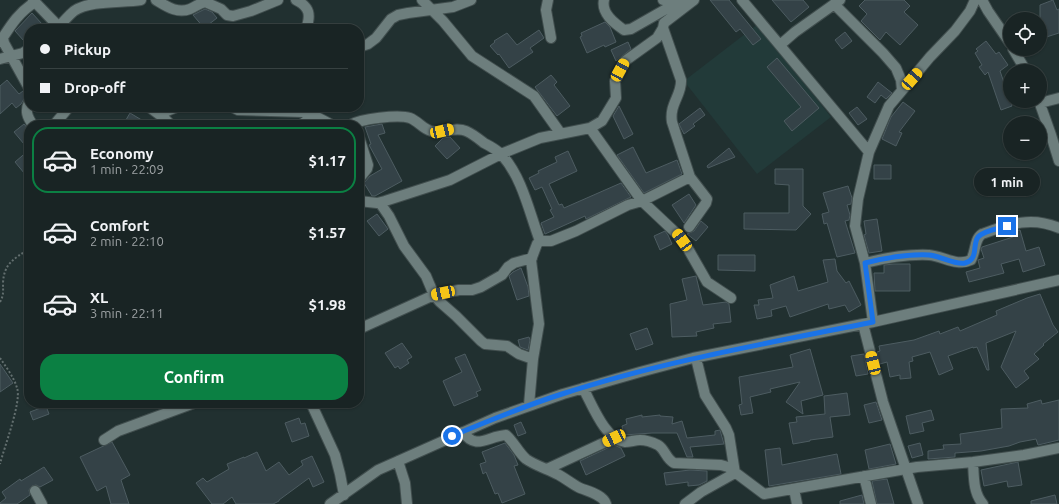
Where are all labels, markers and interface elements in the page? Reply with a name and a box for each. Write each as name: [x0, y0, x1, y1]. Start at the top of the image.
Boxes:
map controls: [1003, 12, 1047, 160]
button: locate: [1003, 12, 1047, 56]
text: Pickup: [64, 41, 111, 58]
car: [609, 57, 631, 83]
button: +: [1003, 64, 1047, 108]
car: [900, 66, 924, 92]
text: Drop-off: [64, 79, 126, 96]
button: −: [1003, 116, 1047, 160]
car: [429, 122, 455, 140]
icon: car: [42, 142, 78, 178]
text: Economy: [90, 145, 154, 162]
text: $1.17: [308, 152, 346, 169]
text: 1 min · 22:09: [90, 162, 164, 176]
callout: 1 min: [974, 168, 1040, 196]
text: 1 min: [991, 175, 1023, 189]
icon: car: [42, 214, 78, 250]
text: Comfort: [90, 217, 149, 234]
route end: [998, 217, 1016, 235]
text: $1.57: [308, 224, 346, 241]
car: [670, 227, 694, 253]
text: 2 min · 22:10: [90, 234, 164, 248]
car: [430, 285, 456, 301]
icon: car: [42, 286, 78, 322]
text: XL: [90, 289, 108, 306]
text: $1.98: [308, 296, 346, 313]
text: 3 min · 22:11: [90, 306, 164, 320]
car: [864, 350, 882, 376]
button: Confirm: [40, 354, 348, 400]
route start: [443, 427, 461, 445]
car: [601, 427, 627, 449]

